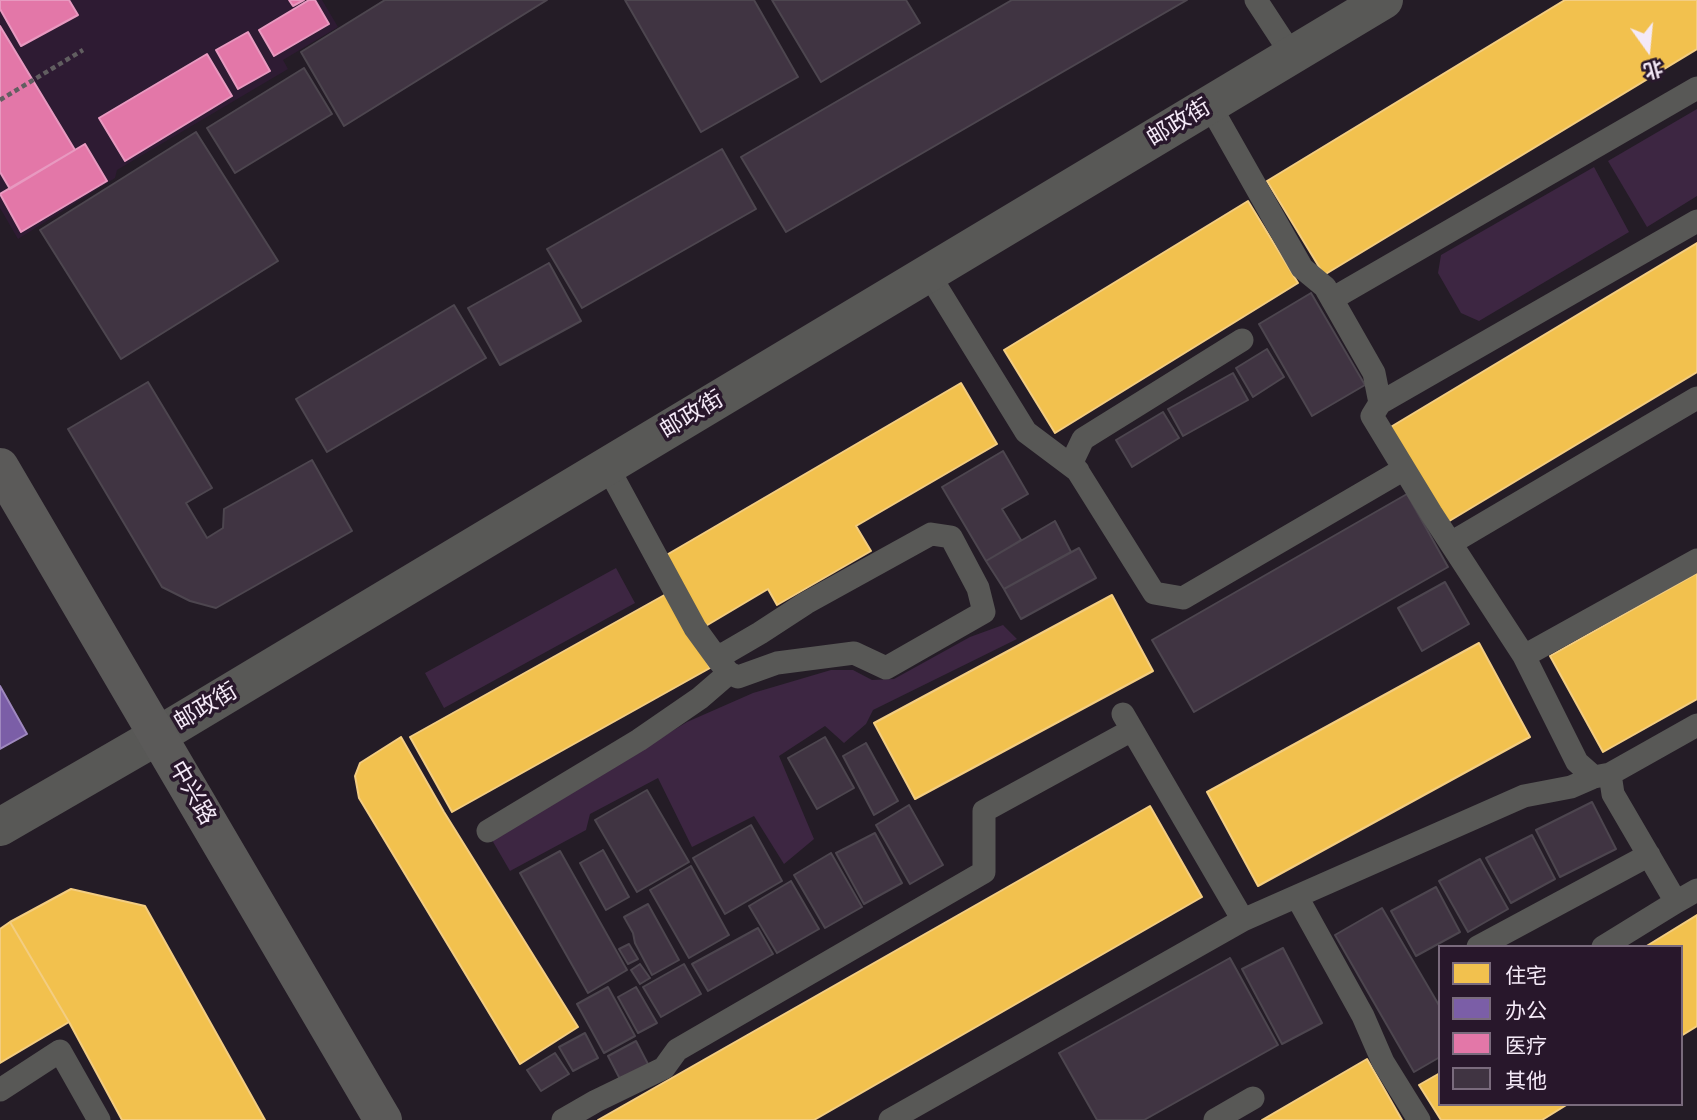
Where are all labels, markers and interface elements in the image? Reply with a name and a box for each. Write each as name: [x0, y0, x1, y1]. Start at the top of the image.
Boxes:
north arrow: [1613, 14, 1683, 84]
text: 北: [1641, 56, 1666, 83]
street label: 邮政街: [1142, 93, 1216, 153]
street label: 邮政街: [655, 385, 729, 445]
street label: 邮政街: [169, 677, 243, 737]
street label: 中兴路: [163, 756, 221, 830]
legend: [1438, 945, 1683, 1106]
text: 住宅: [1505, 963, 1547, 988]
text: 办公: [1505, 998, 1547, 1023]
text: 医疗: [1505, 1033, 1547, 1058]
text: 其他: [1505, 1068, 1547, 1093]

